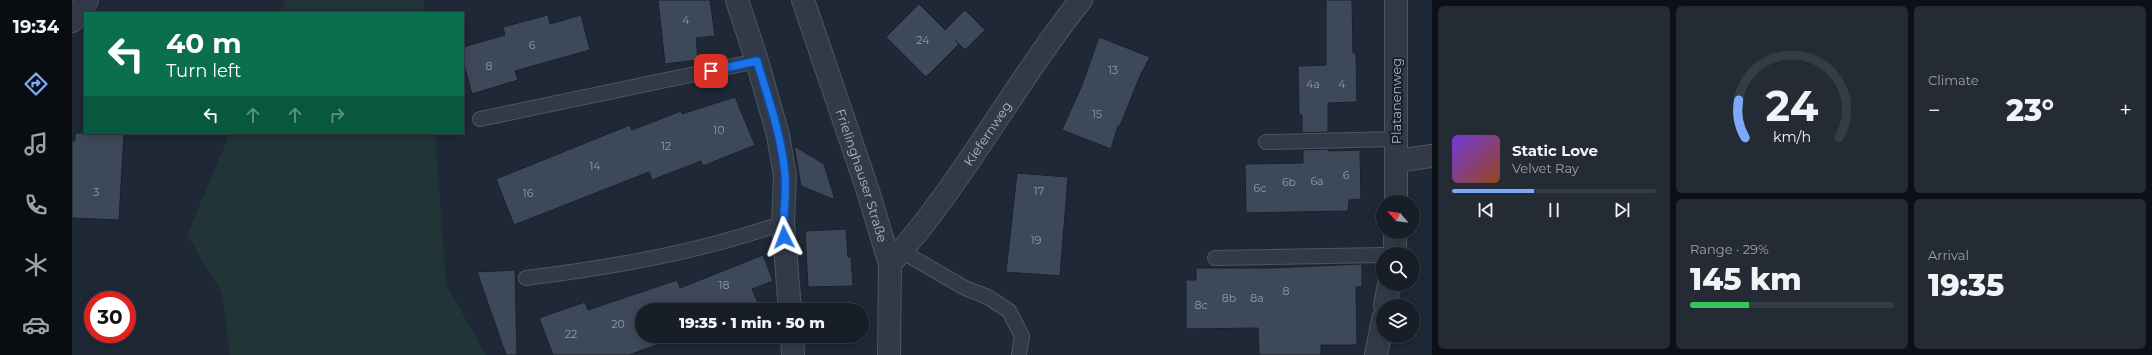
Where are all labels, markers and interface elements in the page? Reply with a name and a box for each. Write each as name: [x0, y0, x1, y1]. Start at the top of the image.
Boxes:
house number: 4: [682, 13, 690, 27]
text: 19:34: [13, 16, 59, 38]
text: 40 m: [166, 26, 242, 60]
icon: left: [100, 28, 152, 80]
house number: 24: [916, 33, 930, 47]
house number: 6: [529, 38, 536, 52]
pin: [694, 54, 728, 88]
street label: Platanenweg: [1388, 58, 1404, 144]
house number: 8: [485, 59, 493, 73]
text: Turn left: [166, 60, 241, 82]
icon: arrive: [700, 60, 722, 82]
house number: 13: [1108, 63, 1118, 77]
icon: directions: [22, 70, 50, 98]
text: Climate: [1928, 72, 1979, 88]
house number: 4a: [1306, 77, 1320, 91]
house number: 4: [1338, 77, 1346, 91]
text: 24: [1766, 80, 1819, 130]
text: 23°: [2006, 92, 2054, 129]
text: −: [1928, 97, 1941, 124]
text: +: [2119, 97, 2132, 124]
street label: Kiefernweg: [960, 98, 1015, 169]
icon: left: [200, 104, 222, 126]
icon: ahead: [242, 104, 264, 126]
icon: ahead: [284, 104, 306, 126]
icon: right: [326, 104, 348, 126]
street label: Frielinghauser Straße: [833, 107, 891, 244]
house number: 15: [1092, 107, 1102, 121]
house number: 10: [713, 123, 725, 137]
text: km/h: [1773, 127, 1811, 145]
icon: music: [22, 130, 50, 158]
house number: 12: [661, 139, 671, 153]
text: Static Love: [1512, 141, 1598, 160]
house number: 14: [589, 159, 601, 173]
text: Velvet Ray: [1512, 160, 1579, 176]
house number: 6: [1343, 168, 1350, 182]
house number: 6a: [1310, 174, 1324, 188]
house number: 6b: [1282, 175, 1296, 189]
house number: 6c: [1254, 181, 1267, 195]
house number: 17: [1034, 184, 1044, 198]
house number: 3: [93, 185, 99, 199]
house number: 16: [523, 186, 534, 200]
icon: phone: [22, 191, 50, 219]
north arrow: [1376, 195, 1420, 239]
map controls: [1376, 195, 1420, 343]
icon: previous: [1475, 199, 1497, 221]
icon: pause: [1543, 199, 1565, 221]
icon: next: [1611, 199, 1633, 221]
position arrow: [763, 216, 805, 258]
house number: 19: [1031, 233, 1042, 247]
text: Range · 29%: [1690, 241, 1769, 257]
button: search: [1376, 247, 1420, 291]
text: Arrival: [1928, 247, 1969, 263]
icon: climate: [22, 251, 50, 279]
text: 145 km: [1690, 261, 1802, 298]
text: 19:35: [1928, 267, 2004, 304]
house number: 18: [719, 278, 730, 292]
house number: 8: [1282, 284, 1290, 298]
speed limit sign: 30: [84, 291, 136, 343]
house number: 8b: [1222, 291, 1236, 305]
house number: 8a: [1250, 291, 1264, 305]
house number: 8c: [1194, 298, 1208, 312]
button: layers: [1376, 299, 1420, 343]
icon: car: [22, 311, 50, 339]
text: 19:35 · 1 min · 50 m: [679, 313, 825, 332]
house number: 20: [611, 317, 625, 331]
house number: 22: [565, 327, 577, 341]

